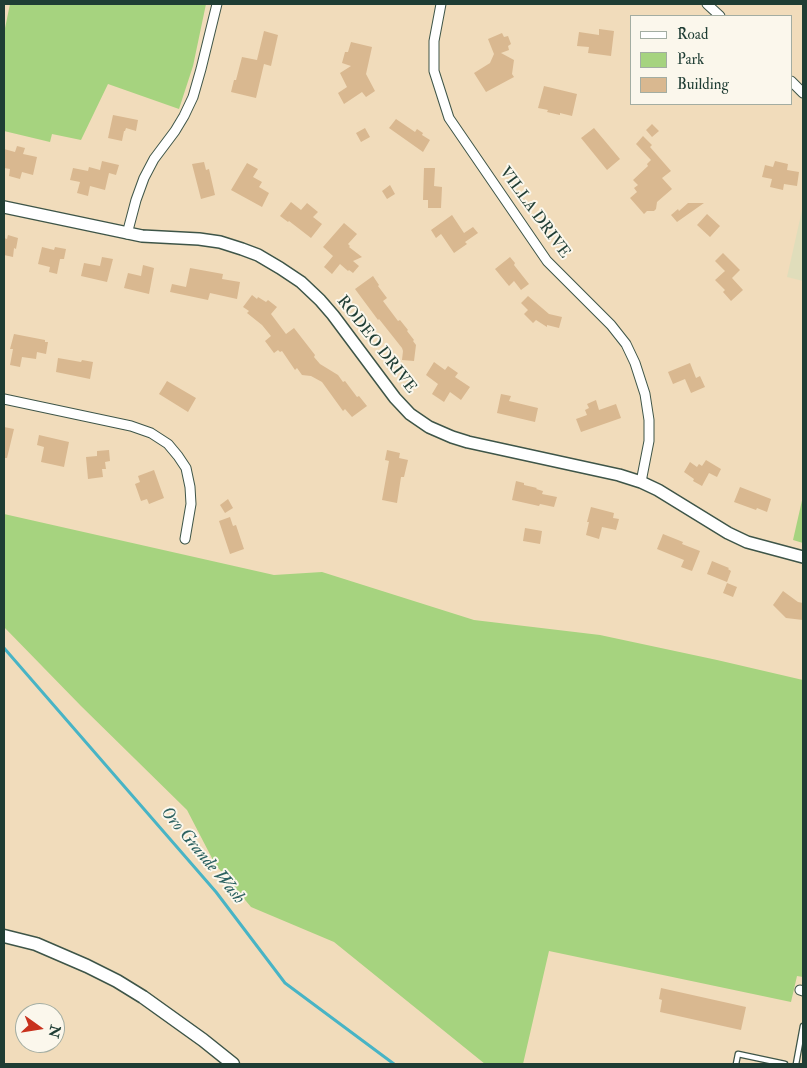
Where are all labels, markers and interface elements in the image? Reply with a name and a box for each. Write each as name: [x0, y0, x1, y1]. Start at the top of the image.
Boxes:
legend: [630, 15, 792, 105]
text: Road: [677, 25, 708, 44]
text: Park: [677, 50, 704, 69]
text: Building: [677, 75, 729, 94]
street label: VILLA DRIVE: [494, 164, 574, 262]
street label: RODEO DRIVE: [332, 292, 420, 398]
water label: Oro Grande Wash: [155, 803, 249, 909]
north arrow: [15, 1003, 65, 1053]
text: N: [44, 1023, 64, 1039]

